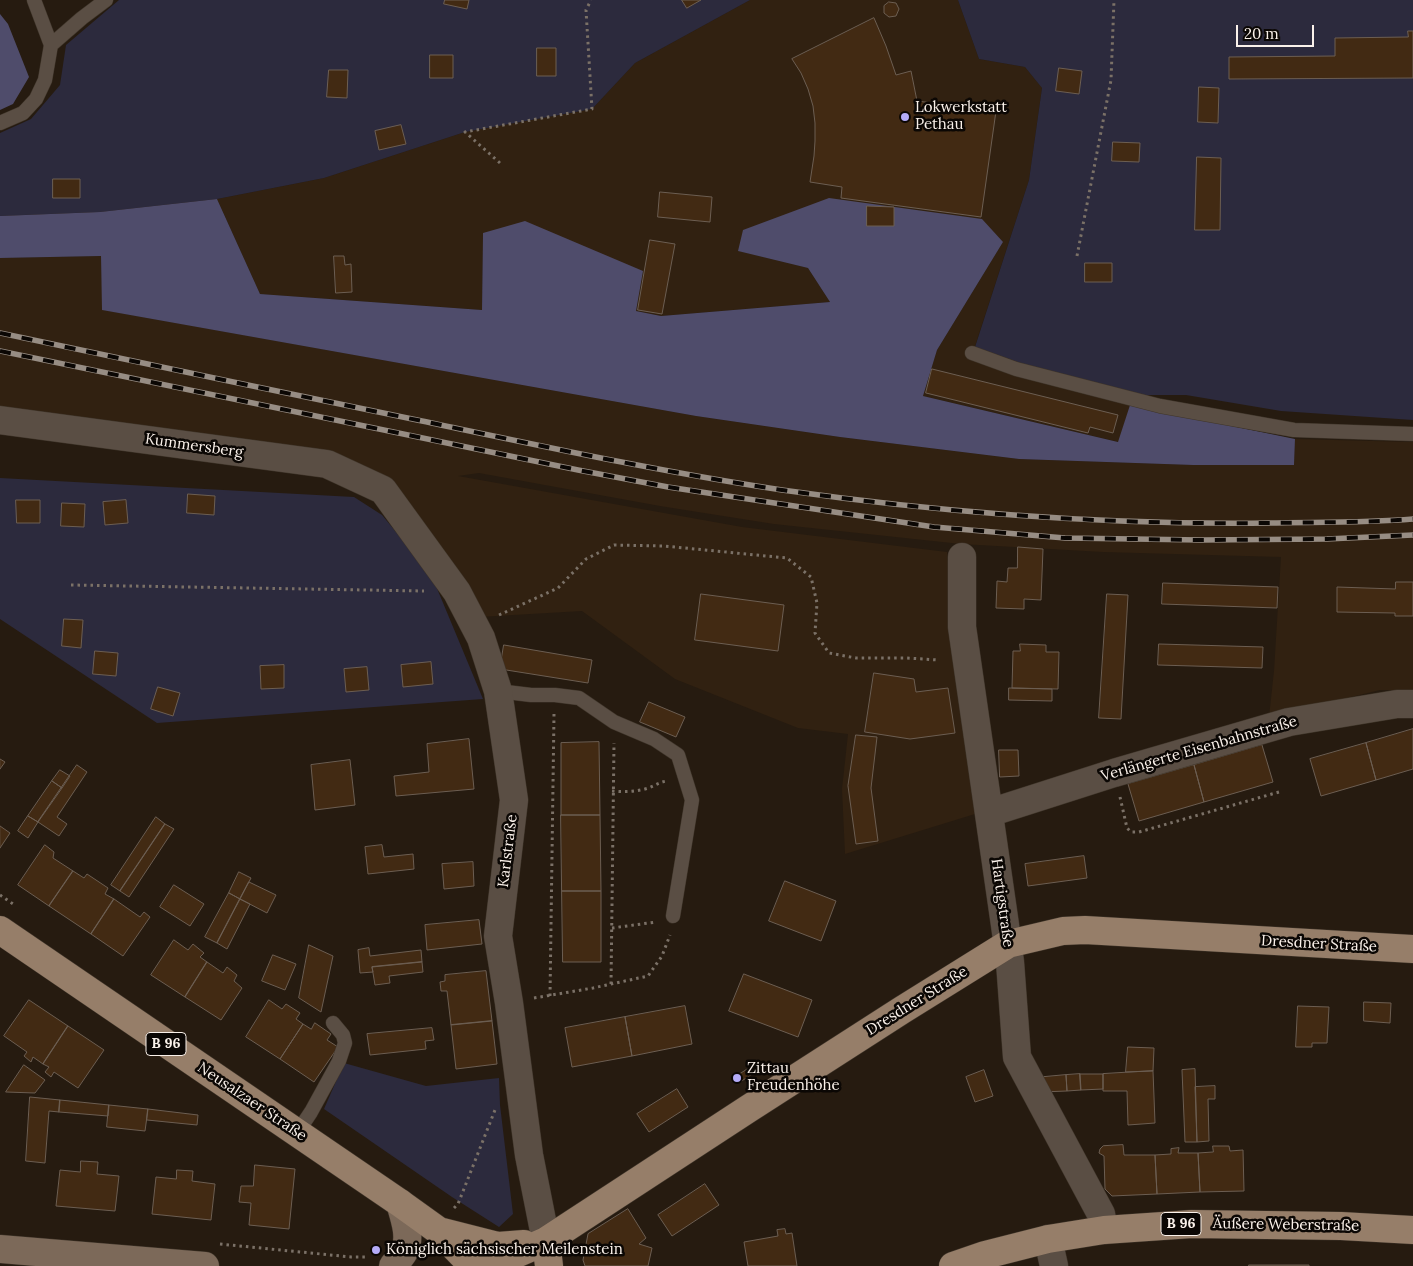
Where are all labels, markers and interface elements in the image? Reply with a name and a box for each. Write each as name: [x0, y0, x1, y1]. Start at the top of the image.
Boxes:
scale bar: [1238, 15, 1316, 47]
text: 20 m: [1244, 24, 1279, 43]
place label: Lokwerkstatt Pethau: [915, 99, 1007, 134]
marker: Lokwerkstatt Pethau: [899, 111, 911, 123]
street label: Kummersberg: [144, 430, 244, 462]
street label: Verlängerte Eisenbahnstraße: [1099, 712, 1299, 786]
street label: Karlstraße: [495, 813, 521, 889]
street label: Hartigstraße: [987, 857, 1017, 949]
street label: Dresdner Straße: [1261, 932, 1377, 956]
street label: Dresdner Straße: [863, 963, 971, 1039]
road number: B 96: [146, 1032, 186, 1056]
street label: Neusalzaer Straße: [194, 1059, 310, 1145]
place label: Zittau Freudenhöhe: [747, 1060, 840, 1095]
marker: Zittau Freudenhöhe: [731, 1072, 743, 1084]
road number: B 96: [1161, 1212, 1201, 1236]
street label: Äußere Weberstraße: [1213, 1215, 1359, 1235]
place label: Königlich sächsischer Meilenstein: [386, 1241, 623, 1259]
marker: Königlich sächsischer Meilenstein: [370, 1244, 382, 1256]

